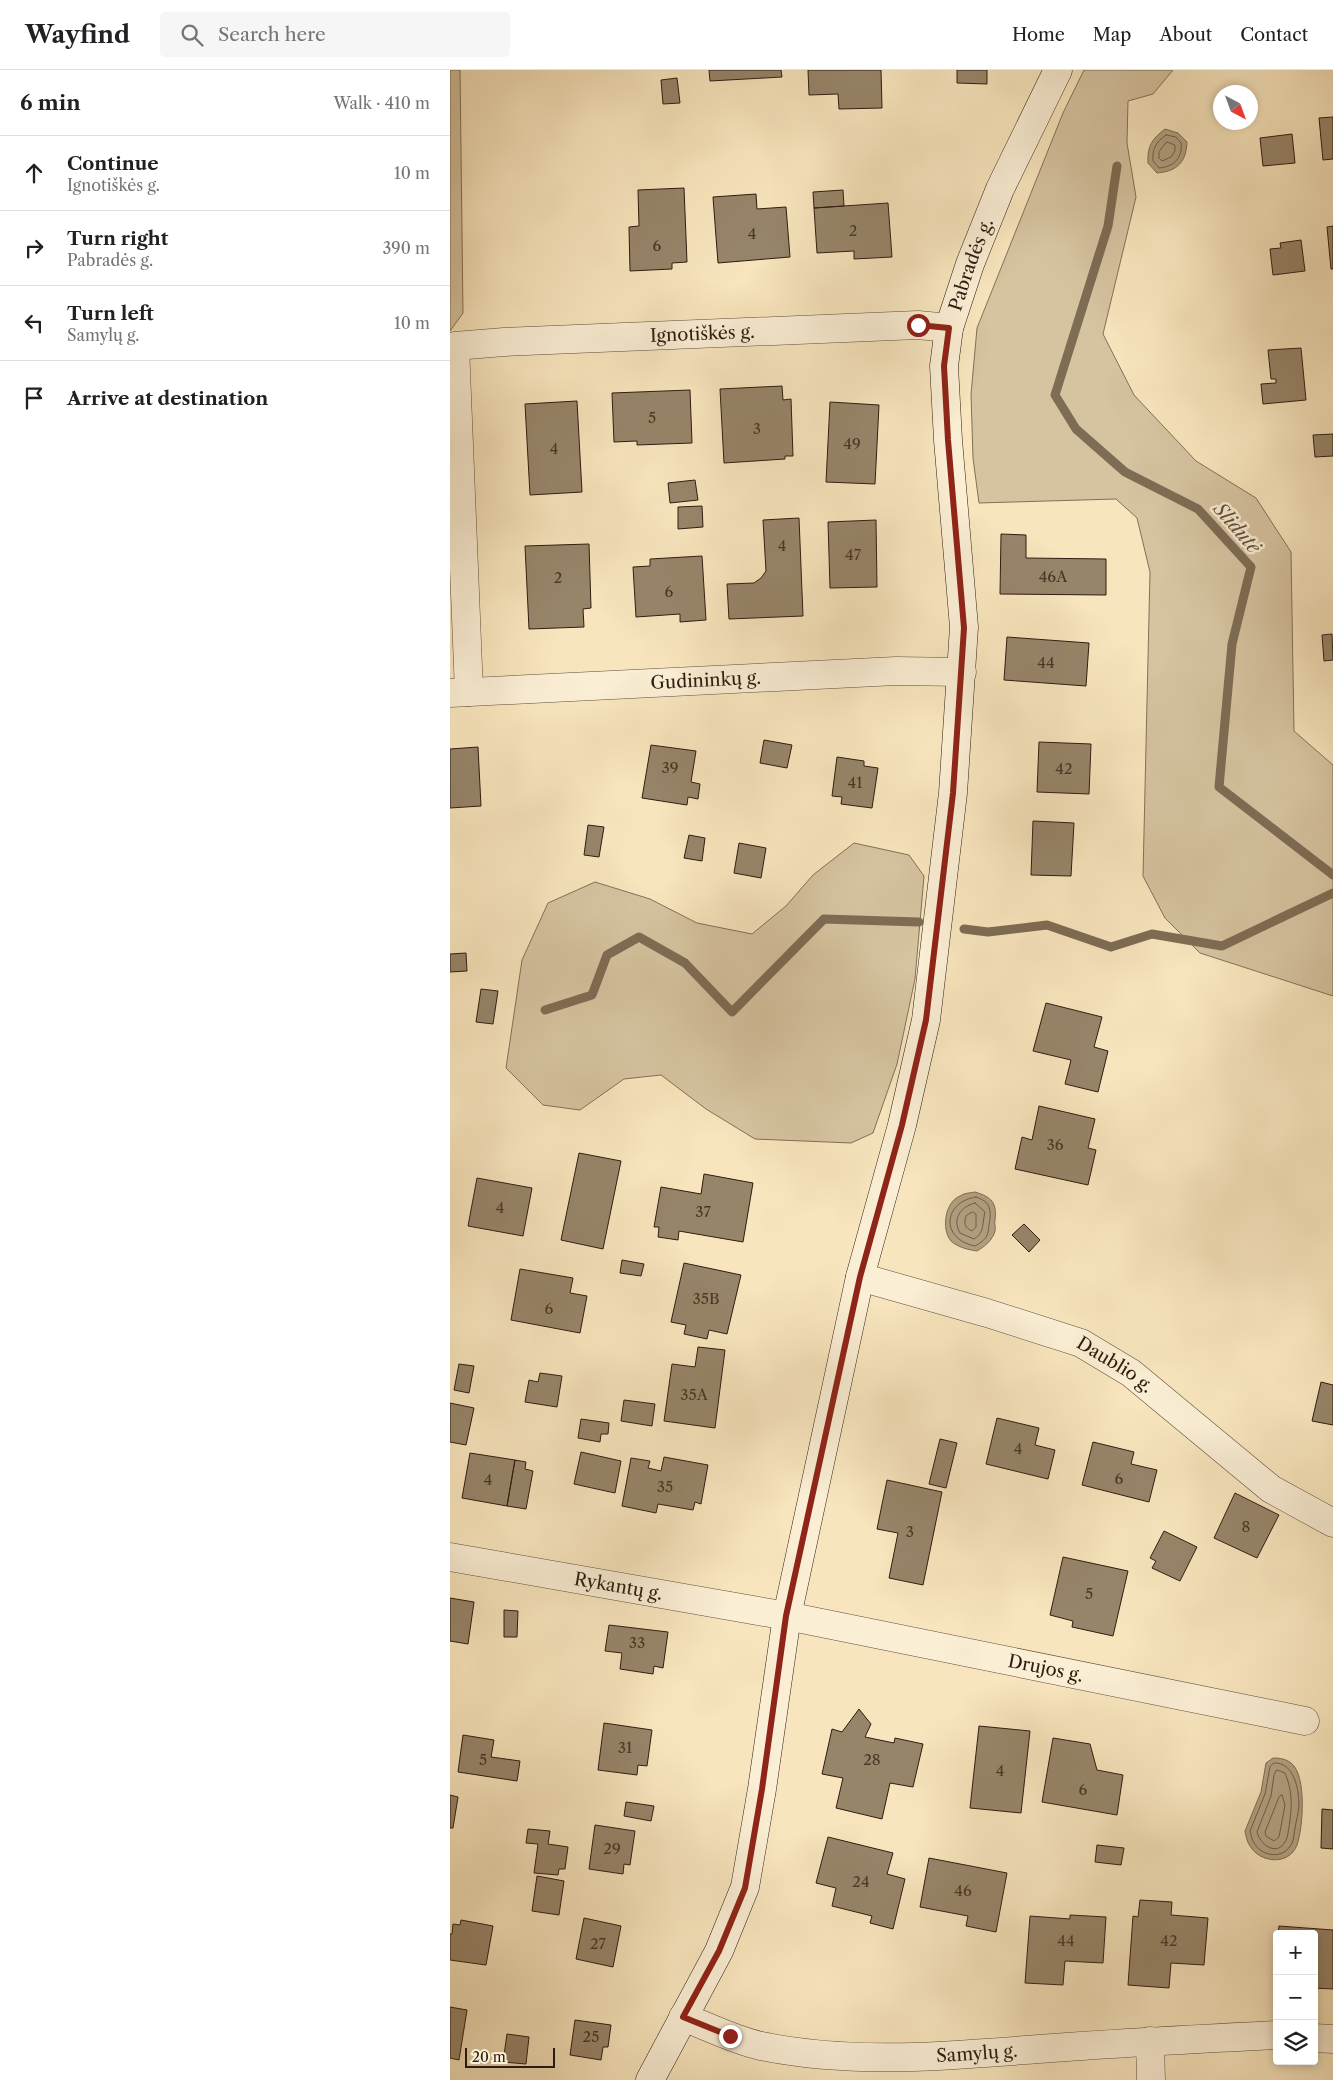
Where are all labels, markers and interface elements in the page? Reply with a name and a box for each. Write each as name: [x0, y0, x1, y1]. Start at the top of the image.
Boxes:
search box: [160, 12, 510, 57]
text: Wayfind: [25, 20, 130, 49]
icon: search: [178, 21, 206, 49]
text: Search here: [218, 23, 326, 46]
text: Home: [1012, 24, 1065, 46]
text: Map: [1093, 24, 1131, 46]
text: About: [1159, 24, 1212, 46]
text: Contact: [1240, 24, 1308, 46]
north arrow: [1213, 85, 1258, 130]
text: 6 min: [20, 90, 81, 115]
text: Walk · 410 m: [333, 93, 430, 113]
text: Continue: [67, 152, 159, 175]
icon: ahead: [20, 159, 48, 187]
text: 10 m: [394, 163, 430, 183]
text: Ignotiškės g.: [67, 175, 160, 195]
street label: Pabradės g.: [944, 215, 998, 314]
house number: 2: [849, 221, 857, 240]
house number: 4: [748, 224, 756, 243]
text: Turn right: [67, 227, 168, 250]
icon: right: [20, 234, 48, 262]
house number: 6: [653, 236, 662, 255]
text: 390 m: [383, 238, 430, 258]
text: Pabradės g.: [67, 250, 153, 270]
text: Turn left: [67, 302, 154, 325]
icon: left: [20, 309, 48, 337]
text: 10 m: [394, 313, 430, 333]
route start: [907, 314, 930, 337]
street label: Ignotiškės g.: [650, 321, 755, 347]
text: Samylų g.: [67, 325, 140, 345]
icon: arrive: [20, 384, 48, 412]
text: Arrive at destination: [67, 387, 268, 410]
house number: 5: [648, 408, 656, 427]
house number: 3: [753, 419, 761, 438]
house number: 49: [843, 434, 861, 453]
house number: 4: [550, 439, 558, 458]
water label: Slidutė: [1208, 497, 1266, 559]
house number: 4: [778, 536, 786, 555]
house number: 47: [845, 545, 862, 564]
house number: 46A: [1039, 567, 1068, 586]
house number: 2: [554, 568, 562, 587]
house number: 6: [665, 582, 674, 601]
house number: 44: [1037, 653, 1055, 672]
street label: Gudininkų g.: [650, 667, 761, 694]
house number: 39: [661, 758, 679, 777]
house number: 42: [1055, 759, 1073, 778]
house number: 41: [848, 773, 863, 792]
house number: 36: [1046, 1135, 1064, 1154]
house number: 4: [496, 1198, 504, 1217]
house number: 37: [695, 1202, 711, 1221]
house number: 35B: [693, 1289, 719, 1308]
house number: 6: [545, 1299, 554, 1318]
street label: Daublio g.: [1073, 1332, 1158, 1398]
house number: 35A: [680, 1385, 709, 1404]
house number: 4: [1014, 1439, 1022, 1458]
house number: 6: [1115, 1469, 1124, 1488]
house number: 4: [484, 1470, 492, 1489]
house number: 35: [657, 1477, 673, 1496]
house number: 8: [1242, 1517, 1251, 1536]
house number: 3: [906, 1522, 914, 1541]
street label: Rykantų g.: [572, 1568, 664, 1605]
house number: 5: [1085, 1584, 1093, 1603]
house number: 33: [629, 1633, 645, 1652]
street label: Drujos g.: [1006, 1650, 1085, 1687]
house number: 31: [618, 1738, 633, 1757]
house number: 5: [479, 1750, 487, 1769]
house number: 28: [863, 1750, 881, 1769]
house number: 4: [996, 1761, 1004, 1780]
house number: 6: [1079, 1780, 1088, 1799]
house number: 29: [603, 1839, 621, 1858]
house number: 24: [852, 1872, 870, 1891]
house number: 46: [954, 1881, 972, 1900]
map controls: [1273, 1930, 1318, 2065]
button: +: [1273, 1930, 1318, 1975]
house number: 44: [1057, 1931, 1075, 1950]
house number: 42: [1160, 1931, 1178, 1950]
house number: 27: [590, 1934, 607, 1953]
button: −: [1273, 1975, 1318, 2020]
button: layers: [1273, 2020, 1318, 2065]
route end: [719, 2025, 742, 2048]
house number: 25: [583, 2027, 599, 2046]
street label: Samylų g.: [936, 2040, 1018, 2067]
scale bar: [465, 2045, 555, 2068]
text: 20 m: [472, 2048, 506, 2066]

